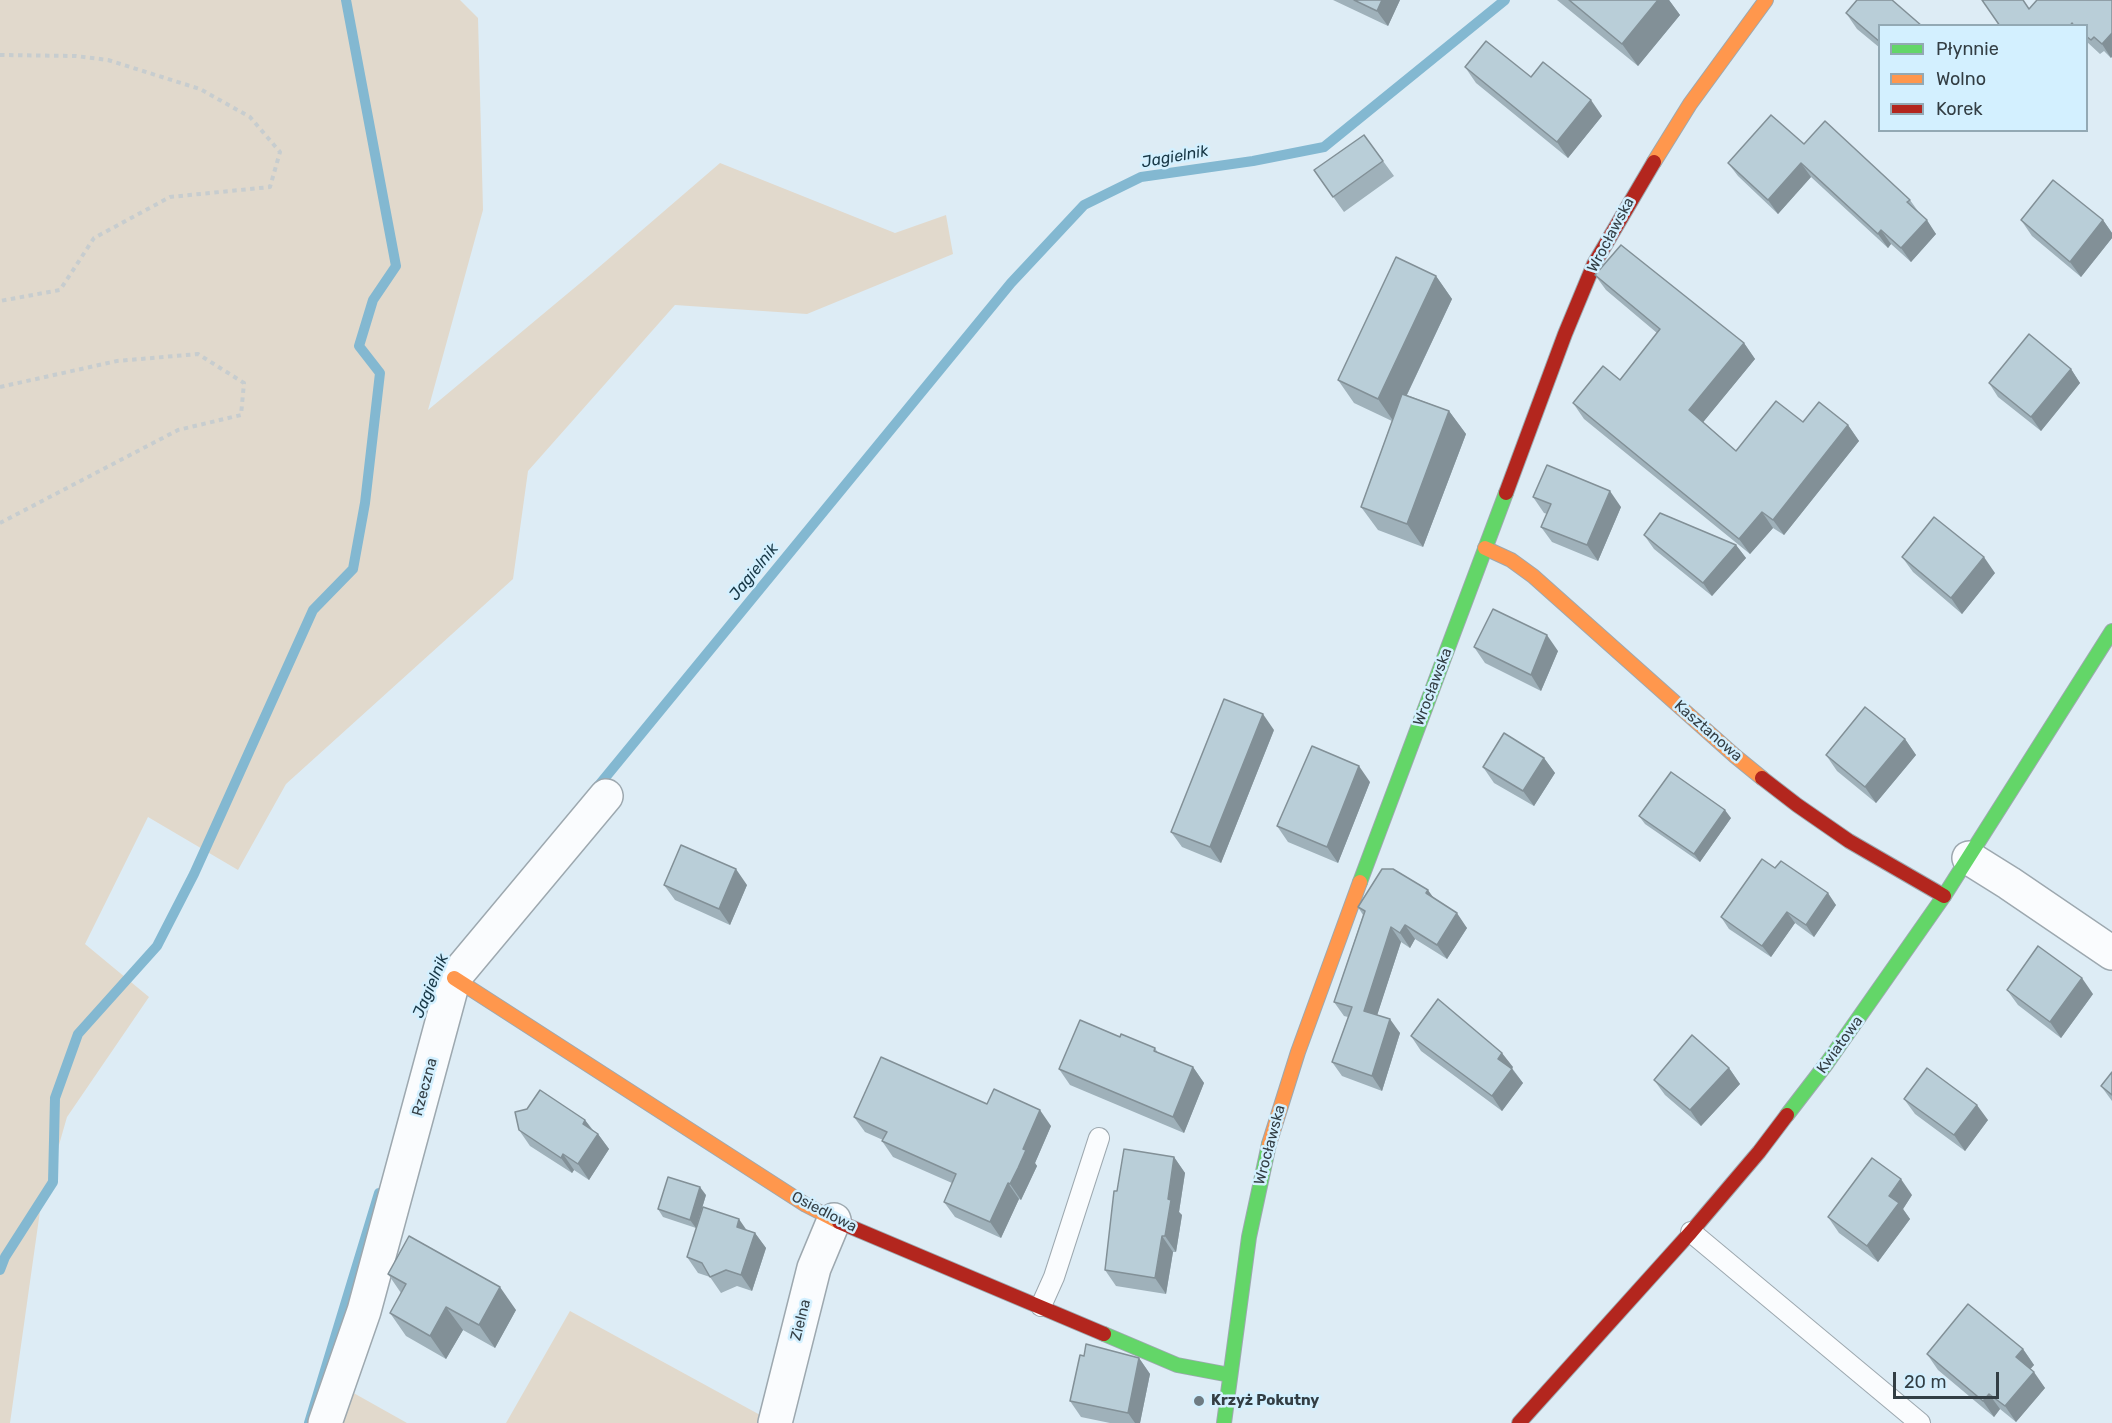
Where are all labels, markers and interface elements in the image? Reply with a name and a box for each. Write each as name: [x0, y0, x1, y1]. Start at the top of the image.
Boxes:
legend: [1878, 24, 2088, 132]
text: Płynnie: [1936, 38, 1999, 60]
text: Wolno: [1936, 68, 1986, 90]
text: Korek: [1936, 98, 1983, 120]
water label: Jagielnik: [1140, 142, 1210, 172]
street label: Wrocławska: [1584, 195, 1638, 275]
water label: Jagielnik: [725, 540, 783, 604]
street label: Wrocławska: [1410, 645, 1456, 729]
street label: Kasztanowa: [1670, 697, 1746, 765]
water label: Jagielnik: [409, 951, 453, 1021]
street label: Kwiatowa: [1813, 1013, 1867, 1077]
street label: Rzeczna: [409, 1056, 441, 1118]
street label: Wrocławska: [1251, 1103, 1289, 1187]
street label: Osiedlowa: [788, 1188, 860, 1236]
street label: Zielna: [787, 1297, 815, 1343]
scale bar: [1896, 1360, 2002, 1398]
text: 20 m: [1904, 1371, 1946, 1393]
place label: Krzyż Pokutny: [1211, 1392, 1319, 1410]
marker: Krzyż Pokutny: [1192, 1394, 1206, 1408]

